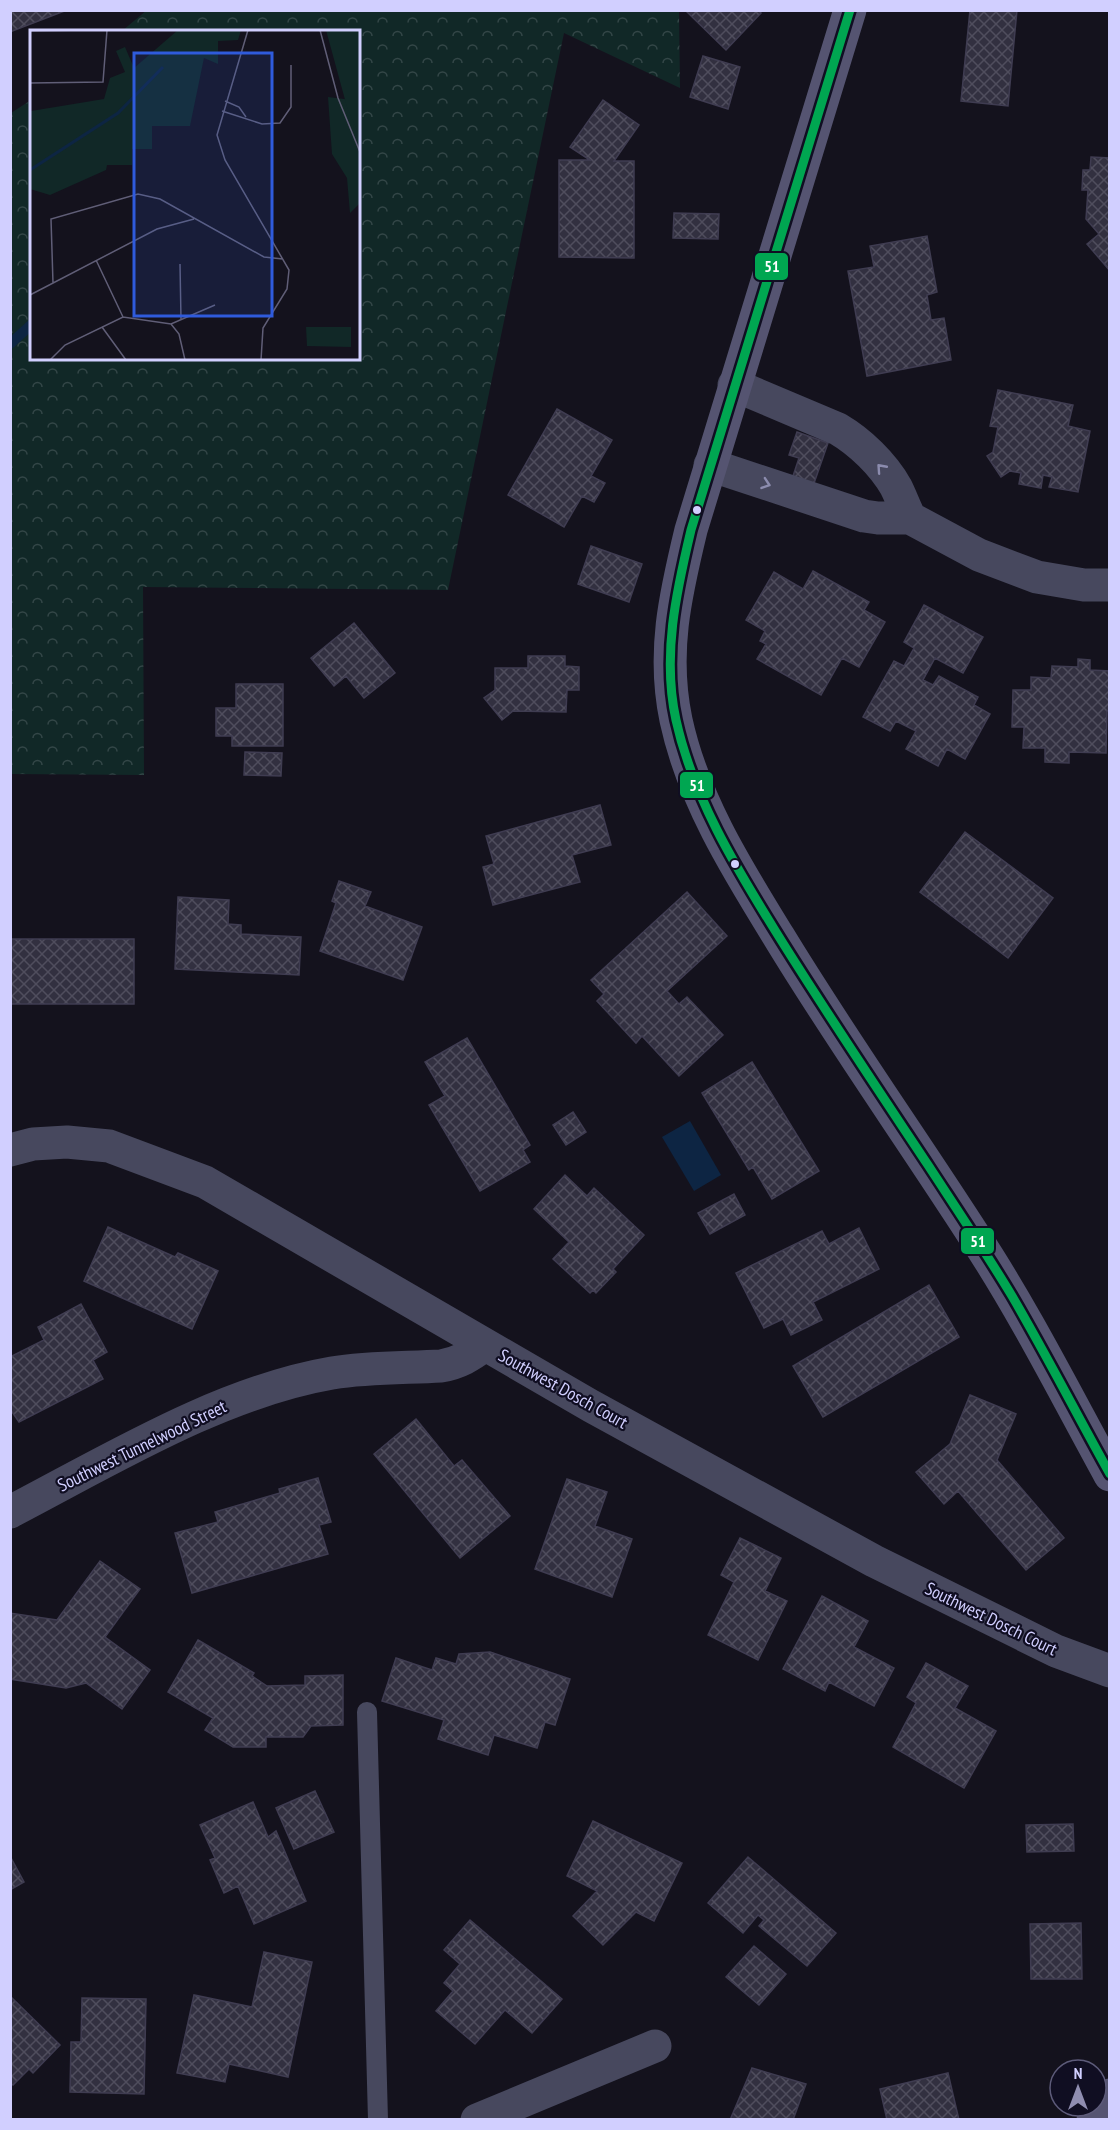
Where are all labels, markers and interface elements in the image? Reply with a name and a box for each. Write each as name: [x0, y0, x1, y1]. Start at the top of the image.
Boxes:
inset map: [30, 30, 360, 360]
line badge: 51: [754, 252, 789, 281]
text: 51: [764, 256, 780, 276]
one-way arrow: [877, 464, 888, 474]
one-way arrow: [760, 476, 770, 489]
unlabelled marker: [691, 504, 703, 516]
line badge: 51: [679, 771, 714, 799]
text: 51: [689, 775, 705, 795]
unlabelled marker: [729, 858, 741, 870]
line badge: 51: [960, 1227, 995, 1255]
text: 51: [970, 1231, 986, 1251]
street label: Southwest Dosch Court: [495, 1344, 632, 1434]
street label: Southwest Tunnelwood Street: [54, 1395, 230, 1496]
street label: Southwest Dosch Court: [921, 1577, 1061, 1660]
north arrow: [1048, 2058, 1108, 2118]
text: N: [1074, 2063, 1082, 2083]

